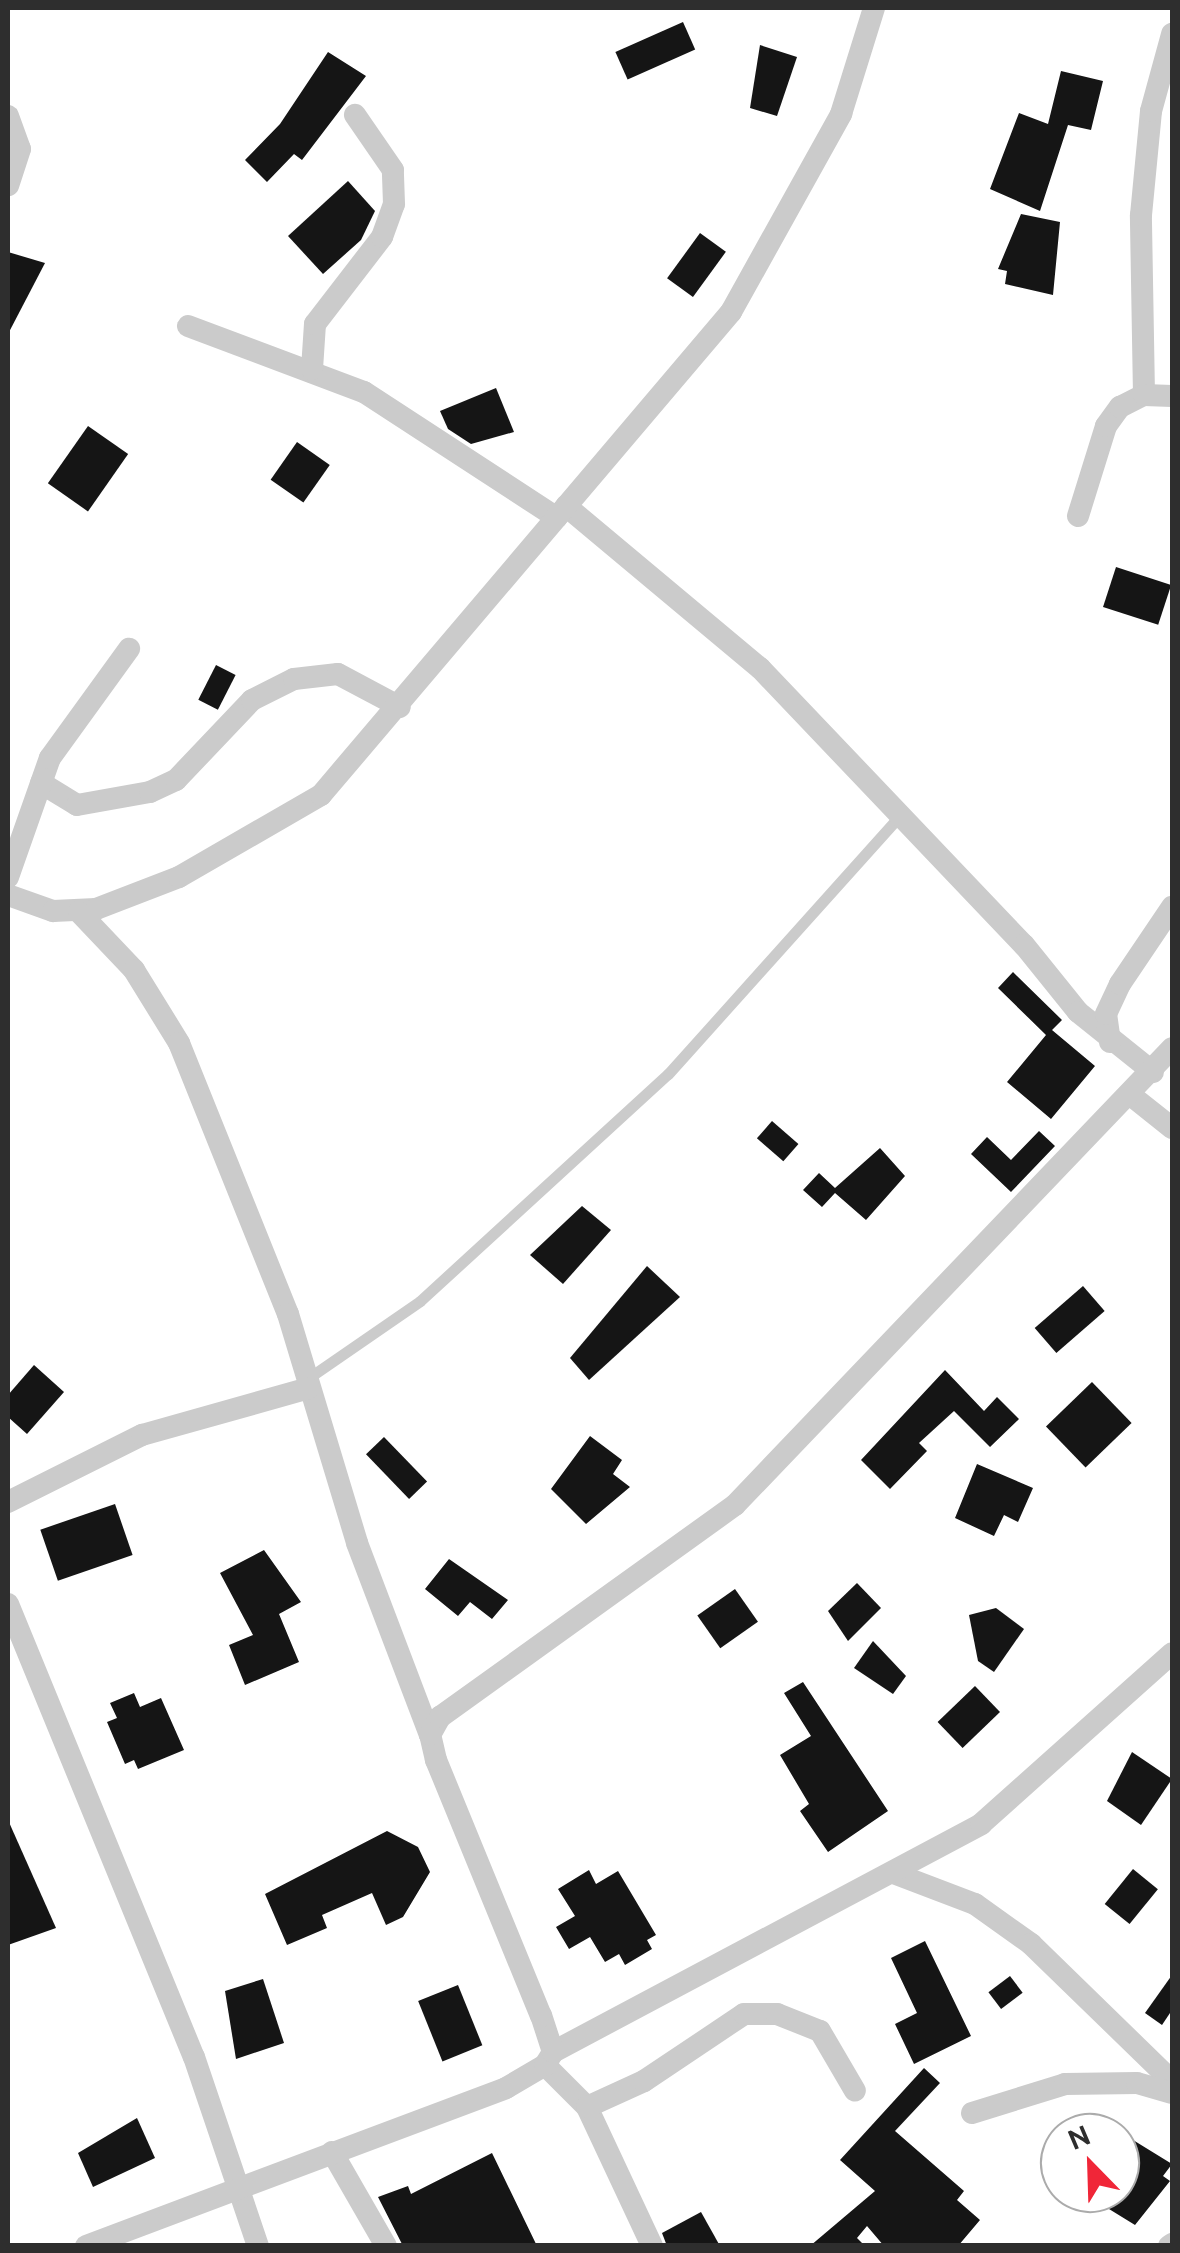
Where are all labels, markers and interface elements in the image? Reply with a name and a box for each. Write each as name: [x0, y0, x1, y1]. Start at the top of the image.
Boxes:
north arrow: [1040, 2113, 1140, 2213]
text: N: [1063, 2118, 1095, 2155]

